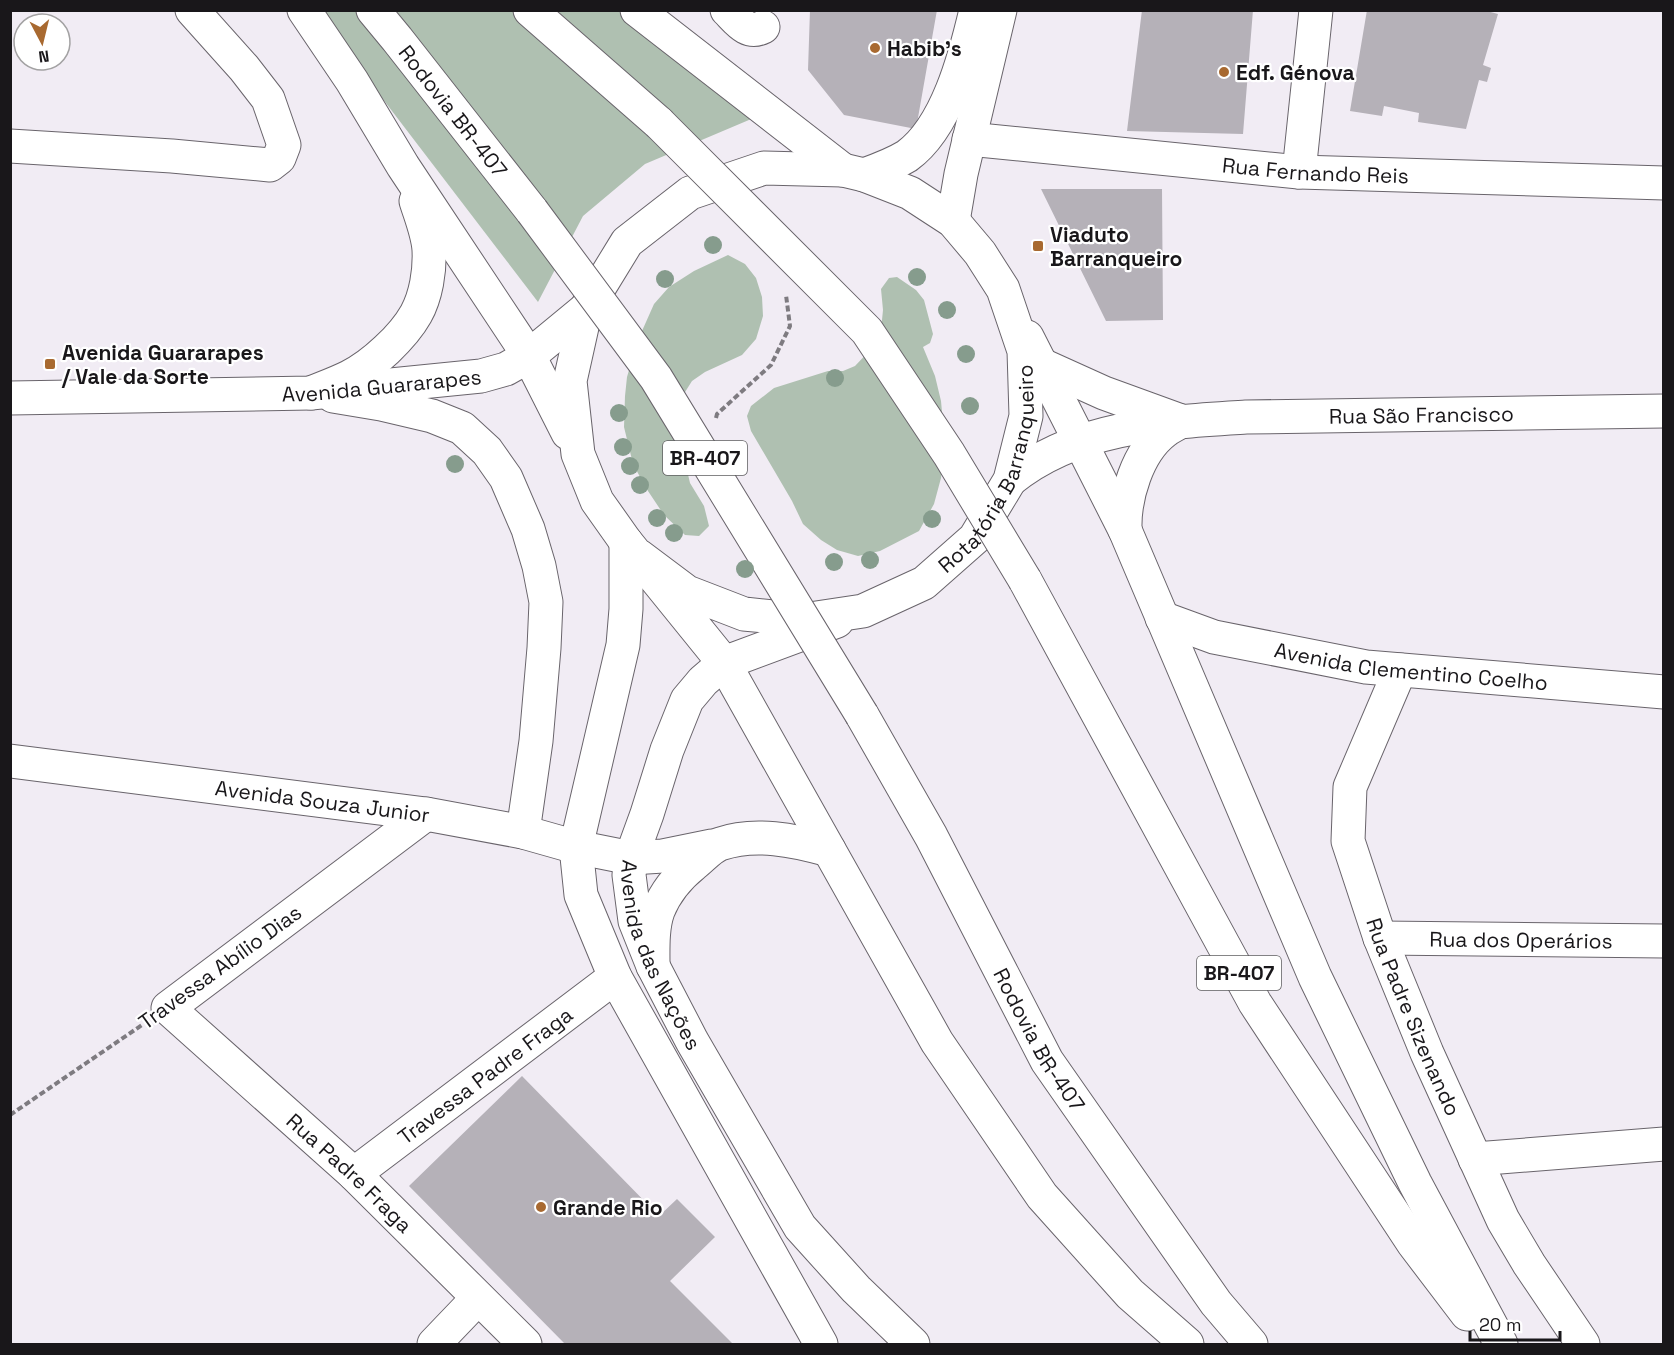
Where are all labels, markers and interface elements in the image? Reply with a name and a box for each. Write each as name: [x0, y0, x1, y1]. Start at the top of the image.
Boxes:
north arrow: [12, 12, 72, 72]
place label: Habib's: [887, 35, 962, 62]
street label: Rodovia BR-407: [393, 39, 514, 183]
marker: Habib's: [868, 41, 882, 55]
text: N: [37, 45, 50, 67]
place label: Edf. Génova: [1236, 59, 1355, 86]
marker: Edf. Génova: [1217, 65, 1231, 79]
street label: Rua Fernando Reis: [1221, 151, 1409, 189]
place label: Viaduto Barranqueiro: [1050, 221, 1182, 272]
marker: Viaduto Barranqueiro: [1031, 239, 1045, 253]
place label: Avenida Guararapes / Vale da Sorte: [61, 339, 264, 390]
marker: Avenida Guararapes / Vale da Sorte: [43, 357, 57, 371]
street label: Avenida Guararapes: [282, 363, 483, 407]
street label: Rotatória Barranqueiro: [932, 364, 1039, 578]
street label: Rua São Francisco: [1329, 400, 1514, 429]
road number: BR-407: [663, 441, 747, 475]
street label: Avenida Clementino Coelho: [1272, 636, 1549, 696]
street label: Avenida Souza Junior: [214, 774, 431, 828]
street label: Avenida das Nações: [615, 859, 708, 1054]
street label: Travessa Abílio Dias: [133, 899, 307, 1035]
street label: Rua Padre Sizenando: [1361, 914, 1467, 1120]
street label: Rua dos Operários: [1429, 925, 1613, 954]
road number: BR-407: [1197, 956, 1281, 990]
street label: Rodovia BR-407: [988, 963, 1091, 1116]
street label: Travessa Padre Fraga: [392, 1001, 578, 1150]
street label: Rua Padre Fraga: [281, 1107, 418, 1238]
place label: Grande Rio: [553, 1194, 663, 1221]
marker: Grande Rio: [534, 1200, 548, 1214]
scale bar: [1470, 1304, 1560, 1342]
text: 20 m: [1479, 1313, 1522, 1336]

